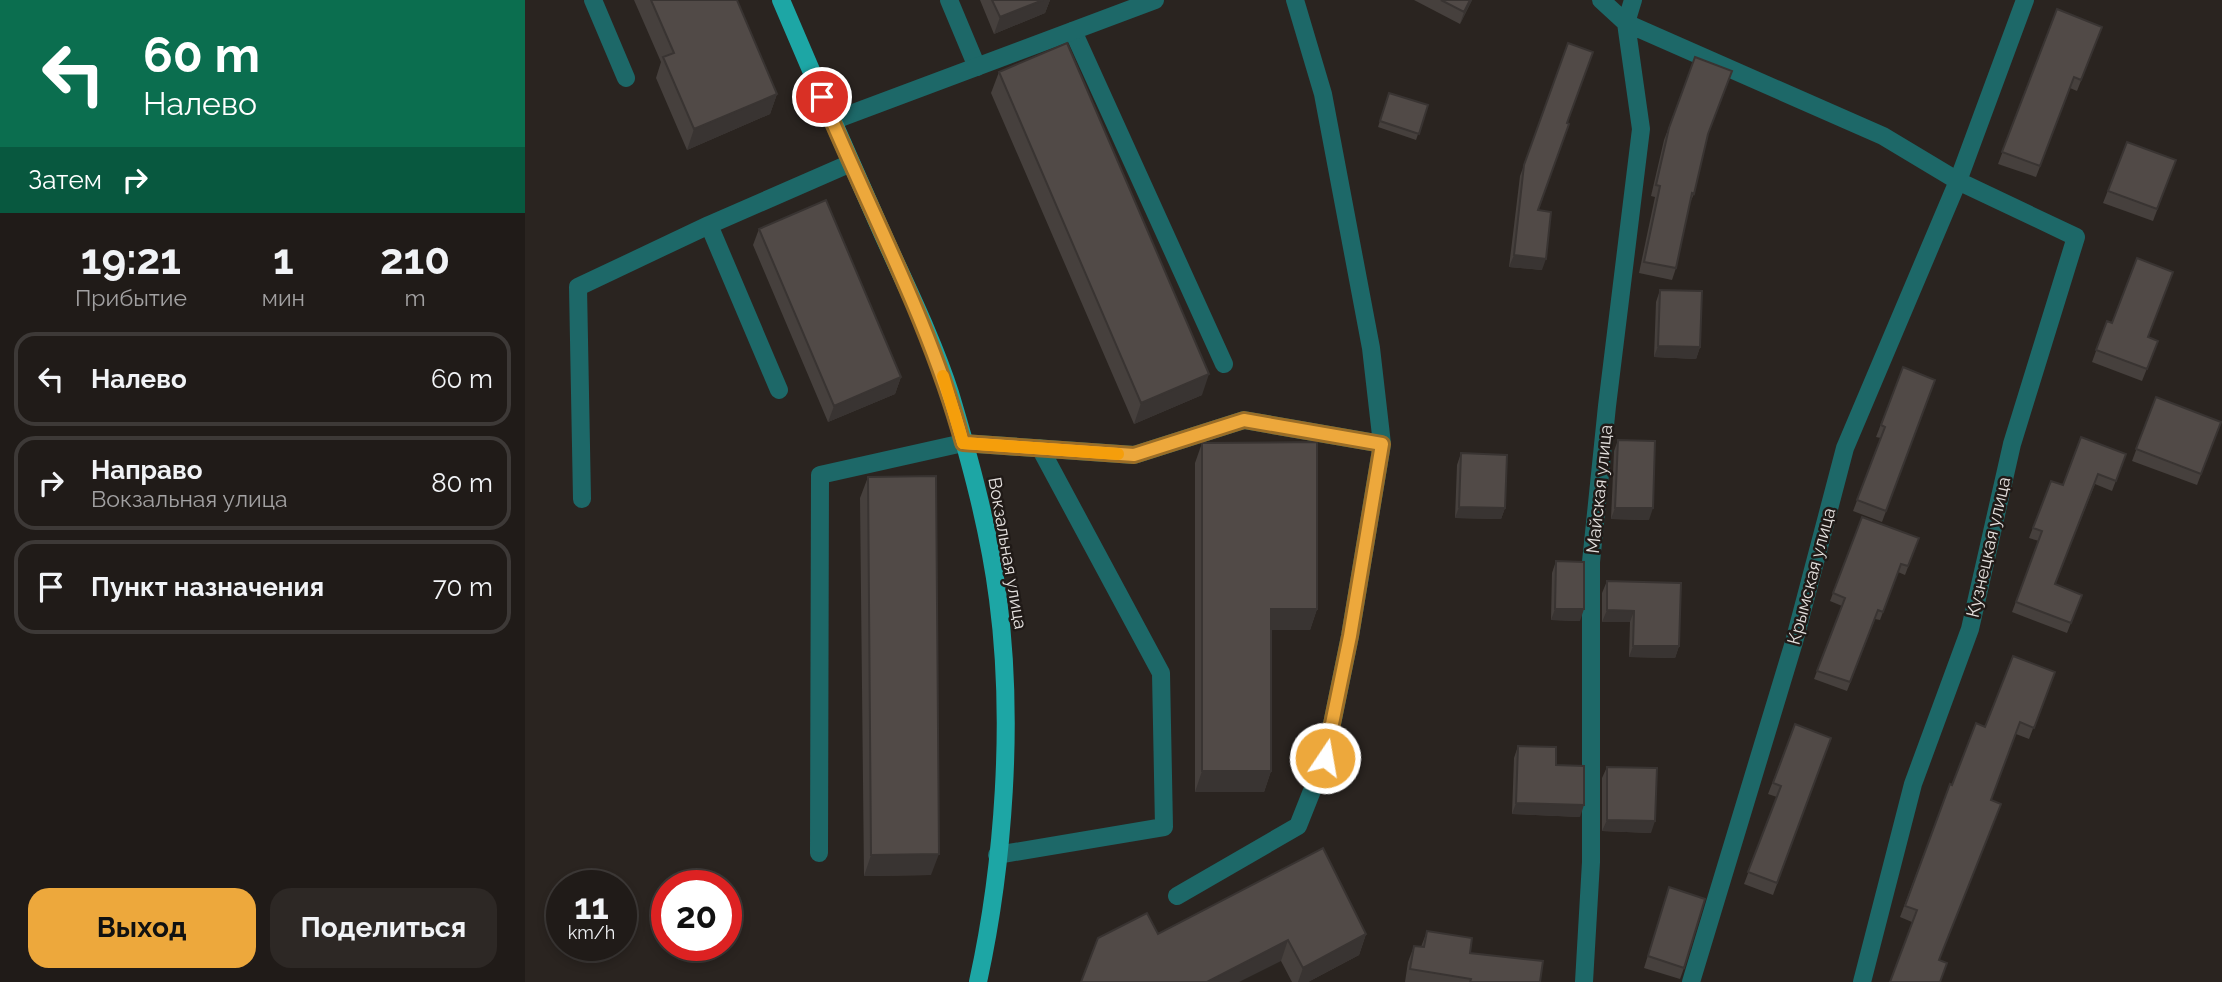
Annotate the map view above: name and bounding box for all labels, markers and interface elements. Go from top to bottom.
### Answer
text: 60 m [143,26,260,83]
icon: left [28,28,119,119]
pin [792,67,852,127]
icon: arrive [803,78,841,116]
text: Налево [143,85,257,122]
icon: right [116,161,154,199]
text: Затем [28,165,102,195]
text: 19:21 [81,235,181,284]
text: 1 [273,235,294,284]
text: 210 [380,235,450,284]
text: Прибытие [75,284,187,311]
text: мин [262,284,305,311]
text: m [404,284,426,311]
icon: left [32,360,70,398]
text: Налево [91,364,187,394]
text: 60 m [431,364,493,394]
street label: Майская улица [1582,423,1616,555]
text: Направо [91,455,202,485]
icon: right [32,464,70,502]
text: 80 m [431,468,493,498]
street label: Вокзальная улица [984,475,1032,631]
street label: Кузнецкая улица [1962,475,2014,619]
text: Вокзальная улица [91,485,288,512]
street label: Крымская улица [1783,505,1839,647]
icon: arrive [32,568,70,606]
text: Пункт назначения [91,572,324,602]
text: 70 m [433,572,493,602]
position arrow [1288,721,1362,795]
speed limit sign: 20 [651,870,742,961]
text: 11 [574,886,609,927]
button: Выход [28,888,256,968]
button: Поделиться [270,888,497,968]
text: km/h [568,922,615,943]

